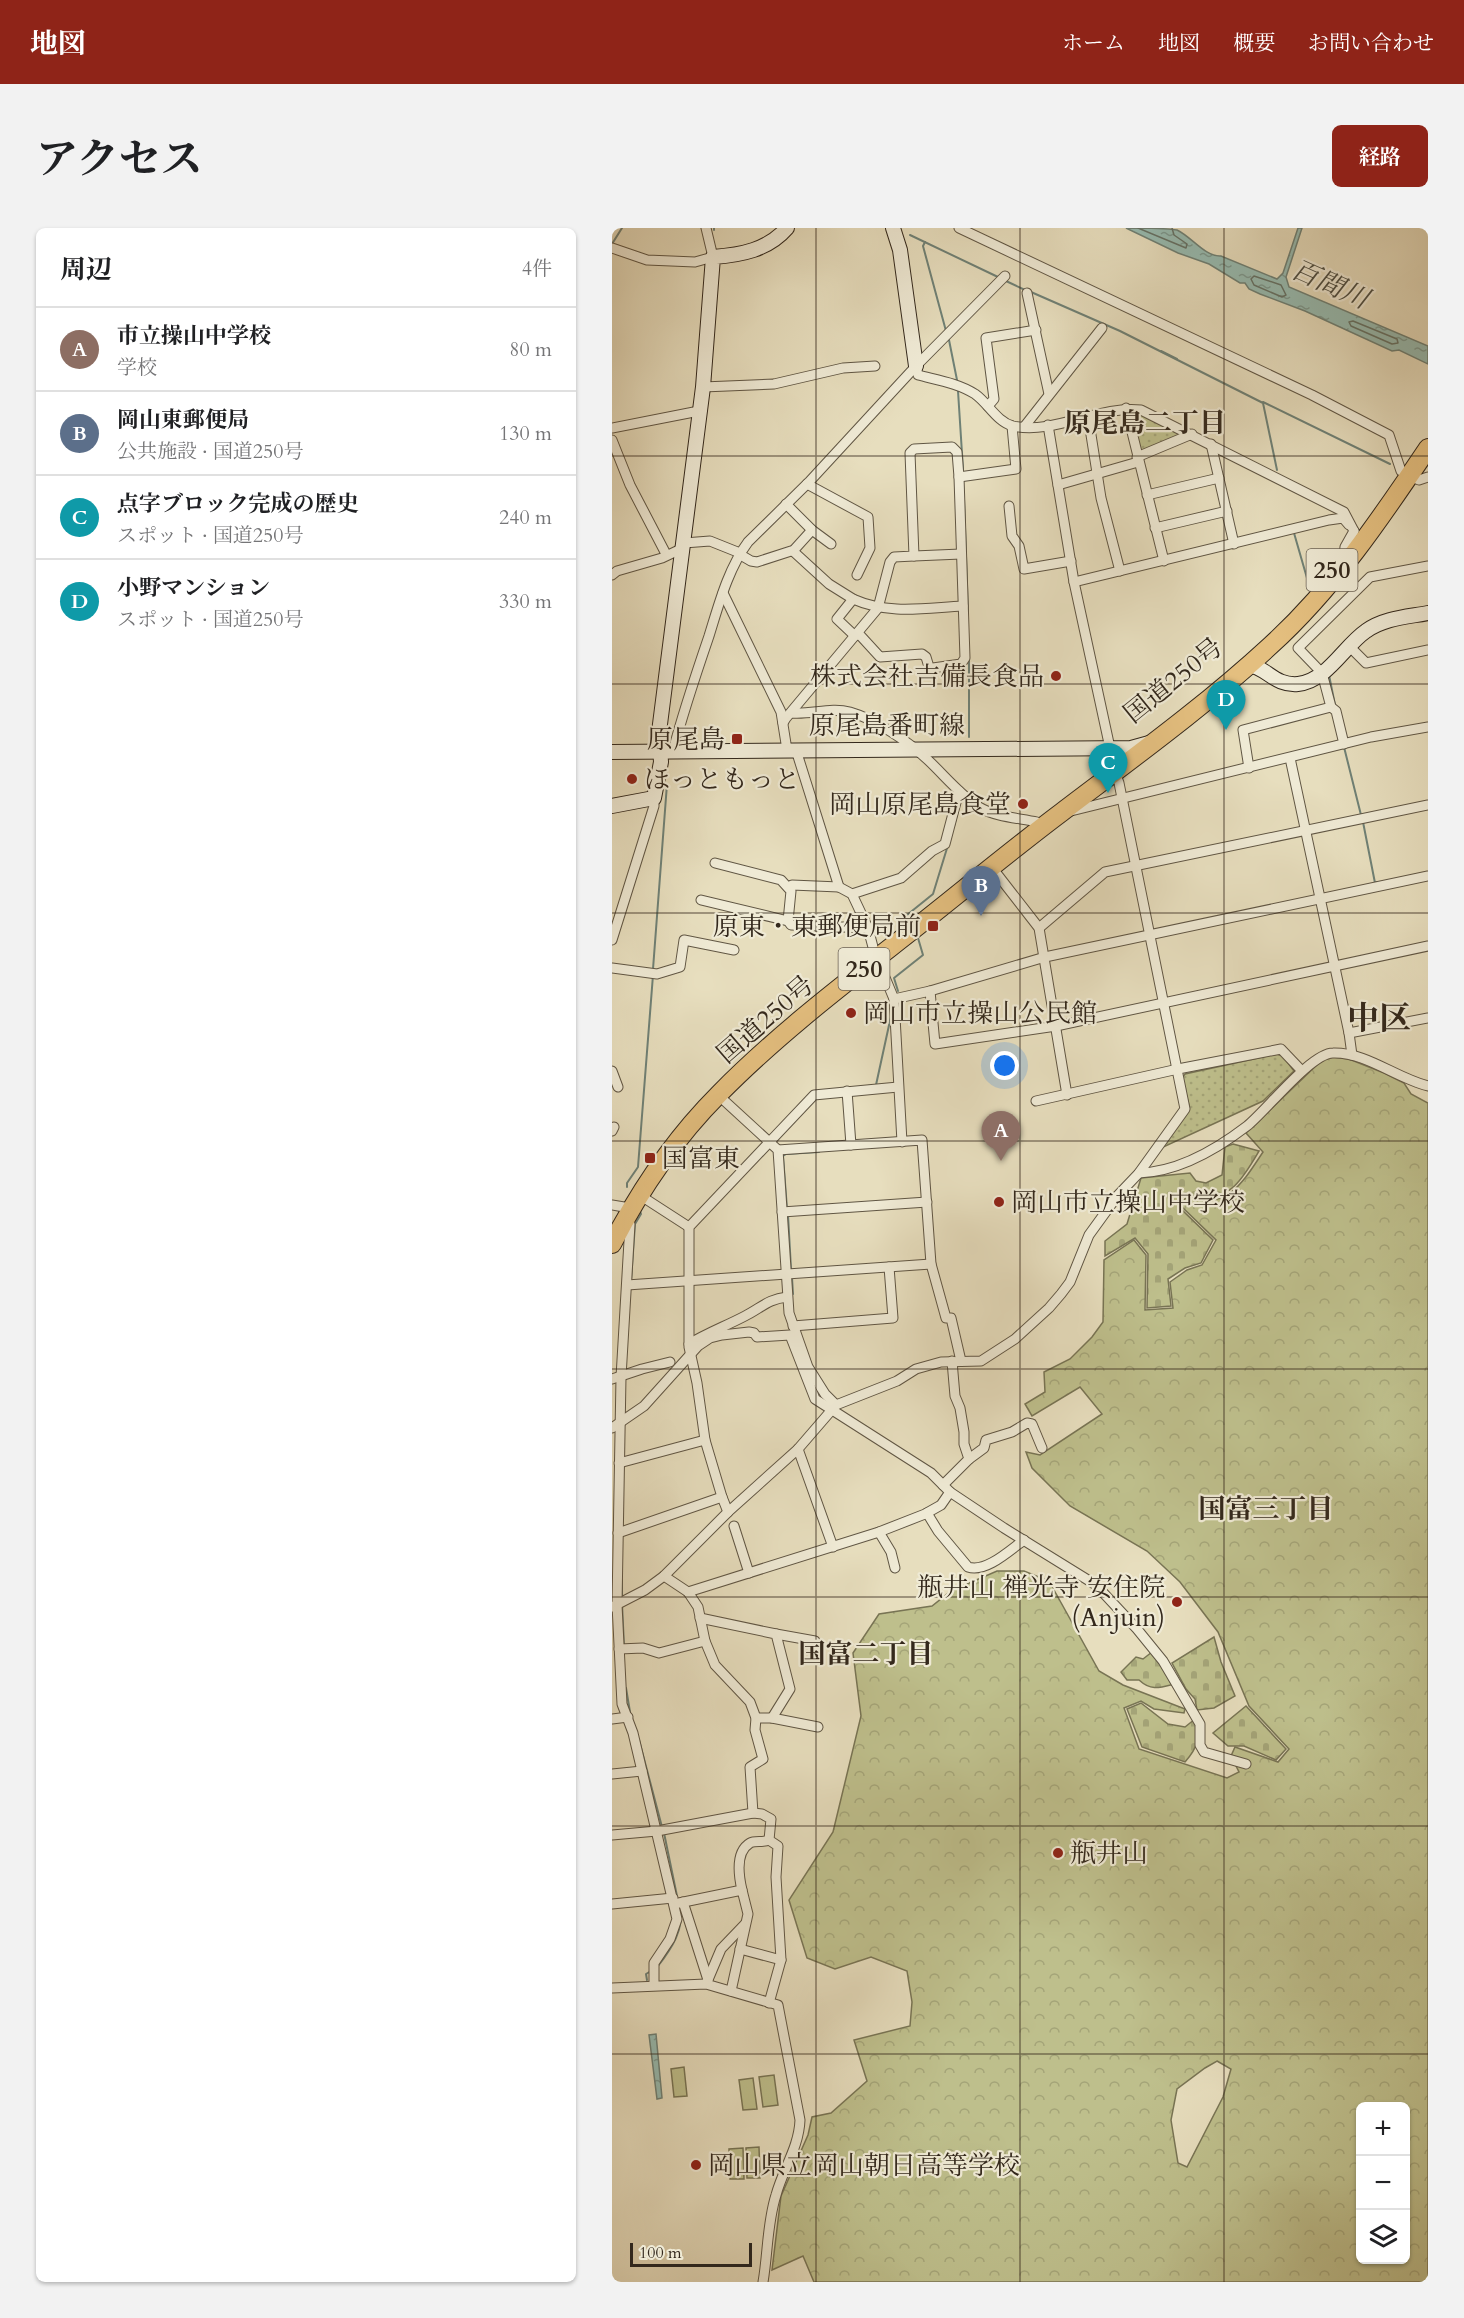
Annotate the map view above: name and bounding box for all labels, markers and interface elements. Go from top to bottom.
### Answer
text: 地図 [30,25,86,63]
text: ホーム [1062,29,1125,58]
text: 地図 [1158,29,1200,58]
text: 概要 [1233,29,1275,58]
text: お問い合わせ [1308,29,1434,58]
button: 経路 [1332,125,1428,187]
text: アクセス [36,131,203,188]
water label: 百間川 [1285,251,1377,319]
text: 周辺 [60,252,112,287]
text: 4件 [522,255,552,282]
text: 市立操山中学校 [117,321,271,351]
text: A [72,336,87,363]
text: 80 m [509,336,552,363]
text: 学校 [117,354,157,381]
text: 岡山東郵便局 [117,405,249,435]
district label: 原尾島二丁目 [1064,405,1226,442]
text: B [72,420,87,447]
text: 130 m [499,420,552,447]
text: 公共施設 · 国道250号 [117,438,304,465]
text: 点字ブロック完成の歴史 [117,489,359,519]
text: C [72,504,87,531]
text: 240 m [499,504,552,531]
text: スポット · 国道250号 [117,522,304,549]
road number: 250 [1306,549,1358,591]
text: 小野マンション [117,573,270,603]
text: D [71,588,88,615]
text: 330 m [499,588,552,615]
text: スポット · 国道250号 [117,606,304,633]
street label: 国道250号 [1116,630,1230,731]
place label: 株式会社吉備長食品 [810,659,1044,694]
marker: 株式会社吉備長食品 [1049,669,1063,683]
pin: D [1206,680,1246,730]
street label: 原尾島番町線 [809,708,965,743]
place label: 原尾島 [647,722,725,757]
marker: 原尾島 [730,732,744,746]
pin: C [1088,744,1128,793]
place label: ほっともっと [644,762,800,797]
marker: ほっともっと [625,772,639,786]
place label: 岡山原尾島食堂 [829,787,1011,822]
marker: 岡山原尾島食堂 [1016,797,1030,811]
pin: B [962,866,1000,916]
place label: 原東・東郵便局前 [713,909,921,944]
marker: 原東・東郵便局前 [926,919,940,933]
road number: 250 [838,948,890,990]
street label: 国道250号 [709,967,821,1071]
place label: 岡山市立操山公民館 [863,996,1097,1031]
district label: 中区 [1347,997,1411,1041]
marker: 岡山市立操山公民館 [844,1006,858,1020]
your location [990,1051,1019,1080]
pin: A [982,1112,1020,1161]
place label: 国富東 [662,1141,740,1176]
marker: 国富東 [643,1151,657,1165]
place label: 岡山市立操山中学校 [1011,1185,1245,1220]
marker: 岡山市立操山中学校 [992,1195,1006,1209]
district label: 国富三丁目 [1199,1491,1334,1528]
place label: 瓶井山 禅光寺 安住院 (Anjuin) [917,1570,1165,1635]
marker: 瓶井山 禅光寺 安住院 (Anjuin) [1170,1595,1184,1609]
district label: 国富二丁目 [799,1636,934,1673]
place label: 瓶井山 [1070,1836,1148,1871]
marker: 瓶井山 [1051,1846,1065,1860]
map controls [1356,2102,1410,2264]
button: + [1356,2102,1410,2156]
place label: 岡山県立岡山朝日高等学校 [708,2148,1020,2183]
button: − [1356,2156,1410,2210]
marker: 岡山県立岡山朝日高等学校 [689,2158,703,2172]
button: layers [1356,2210,1410,2264]
scale bar [630,2240,752,2268]
text: 100 m [639,2242,681,2264]

